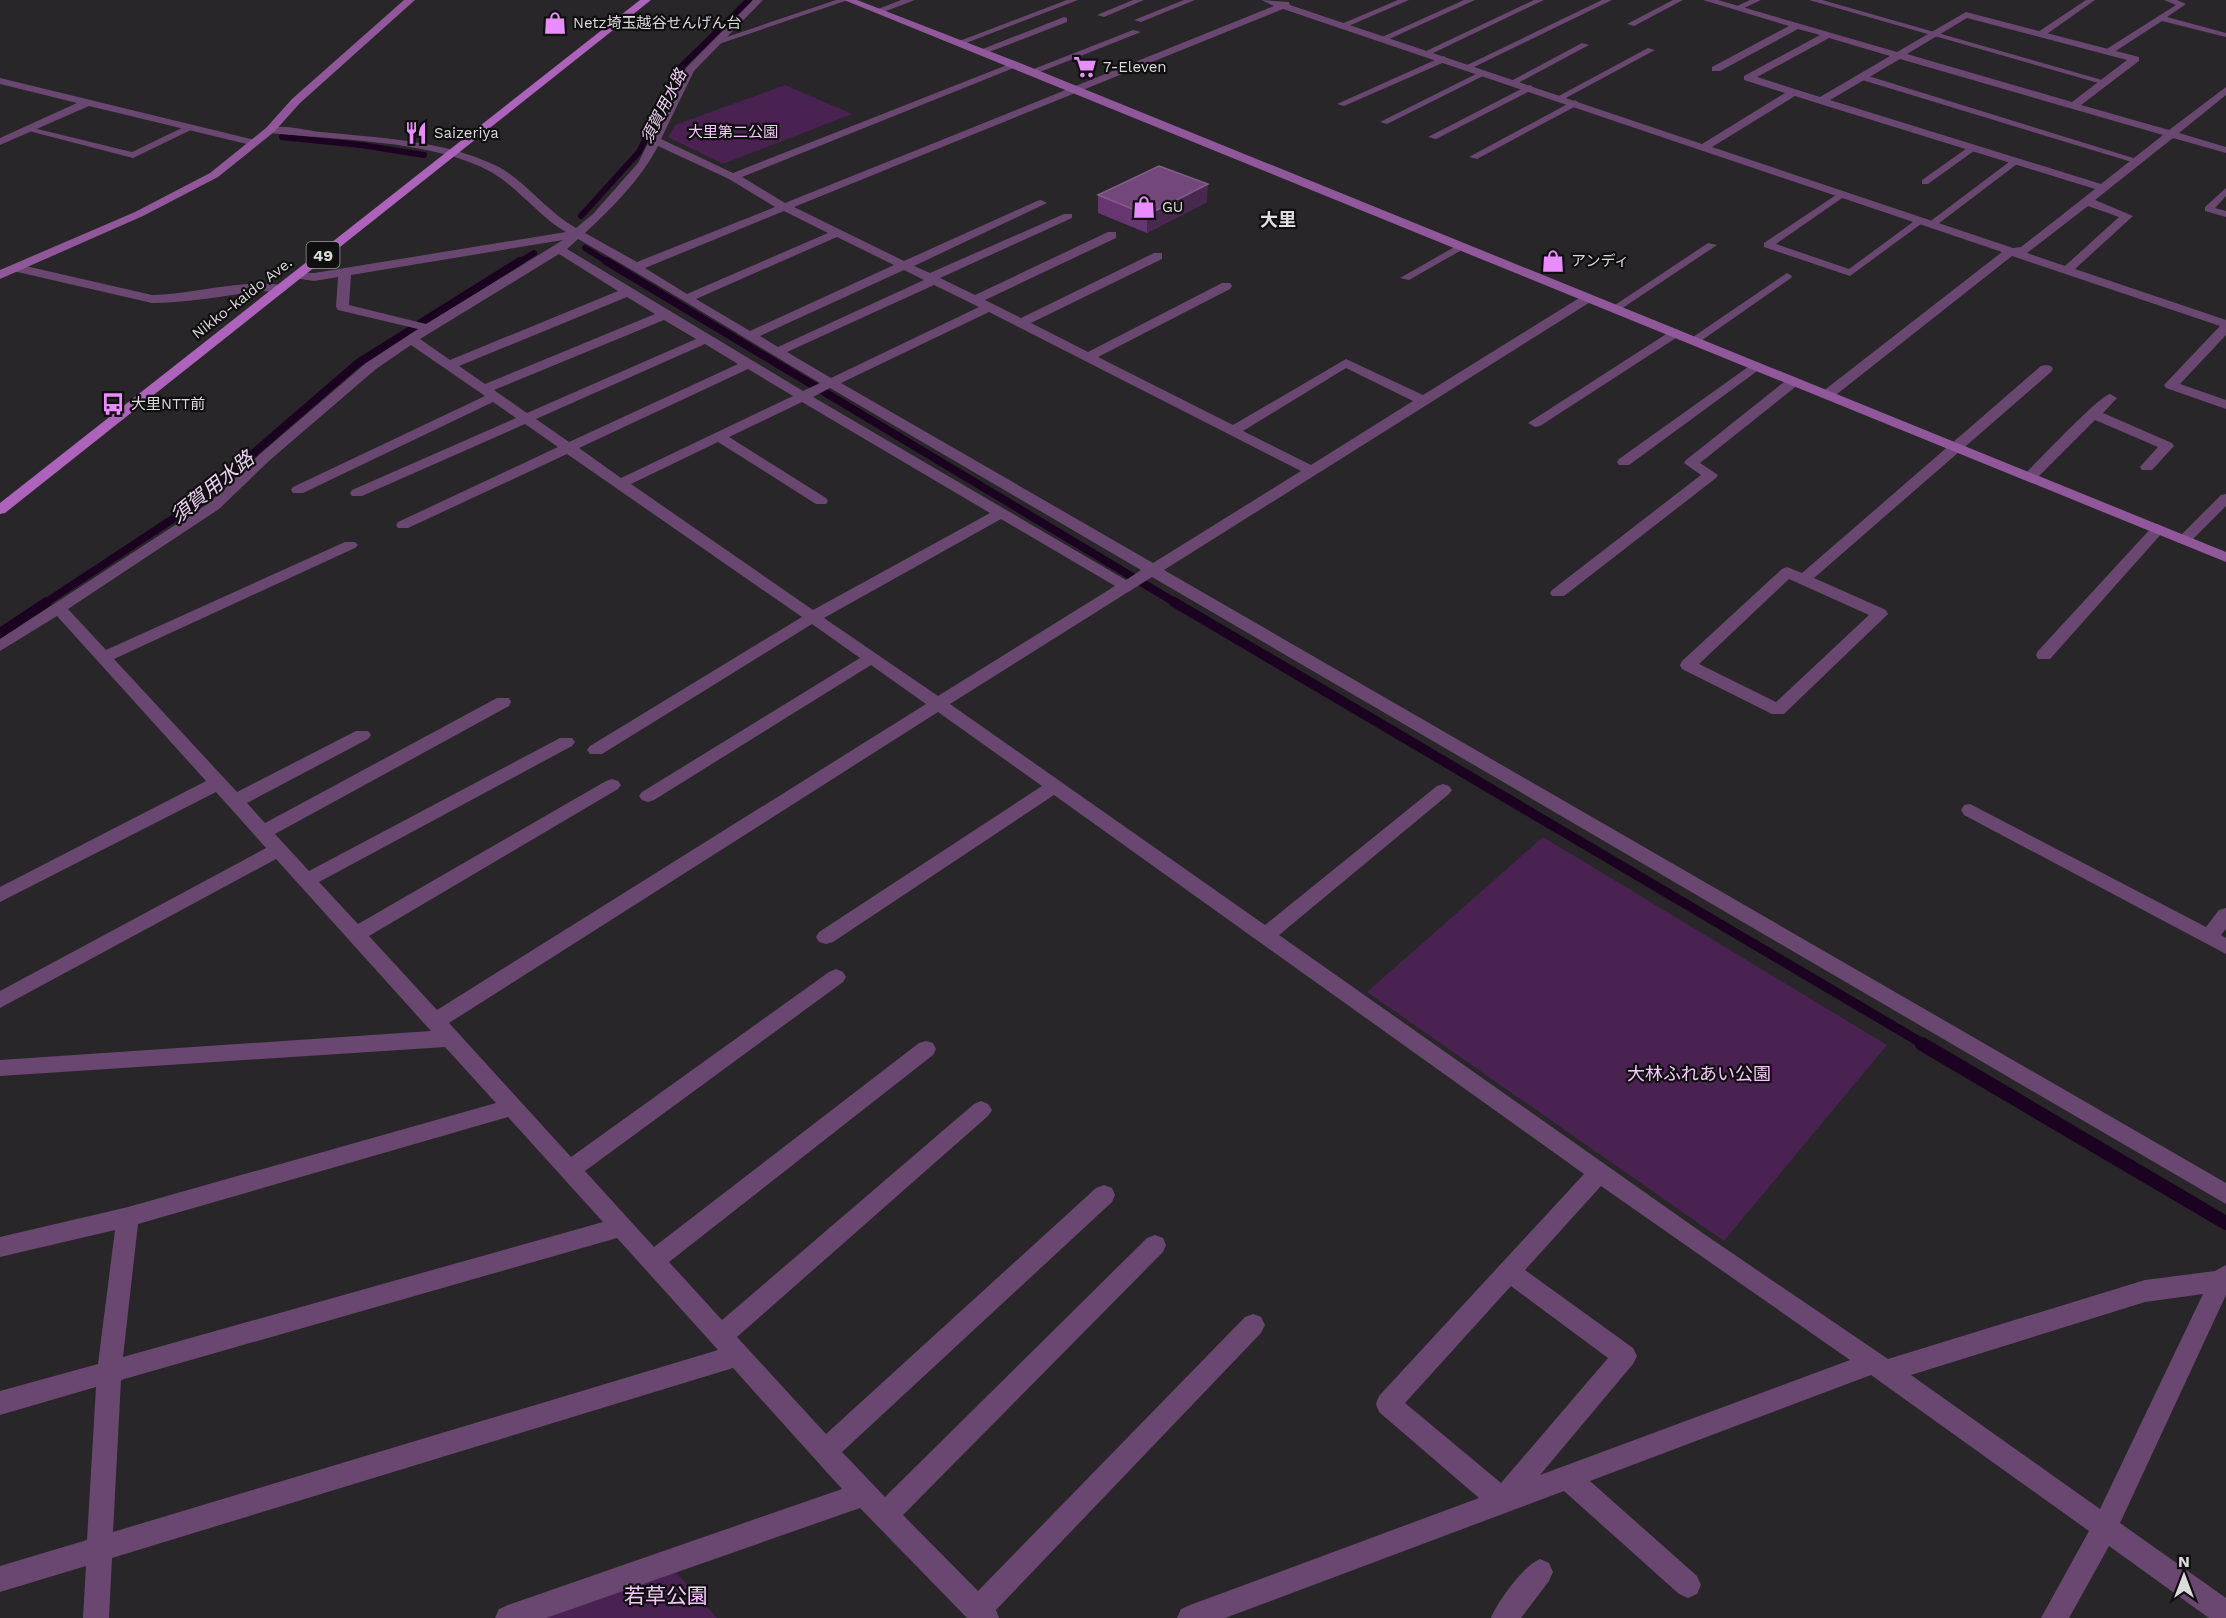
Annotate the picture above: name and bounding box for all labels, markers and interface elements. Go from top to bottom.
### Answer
shop icon: Netz埼玉越谷せんげん台 [542,10,568,36]
place label: Netz埼玉越谷せんげん台 [573,14,742,32]
supermarket icon: 7-Eleven [1072,54,1098,80]
place label: 7-Eleven [1103,58,1167,76]
water label: 須賀用水路 [637,64,691,146]
restaurant icon: Saizeriya [403,120,429,146]
park label: 大里第二公園 [688,123,778,141]
place label: Saizeriya [434,124,499,142]
shop icon: GU [1131,194,1157,220]
place label: GU [1162,198,1183,216]
district label: 大里 [1260,209,1296,230]
road number: 49 [306,242,340,268]
shop icon: アンディ [1540,248,1566,274]
place label: アンディ [1571,252,1629,270]
street label: Nikko-kaido Ave. [188,253,296,343]
bus stop icon: 大里NTT前 [100,391,126,417]
place label: 大里NTT前 [131,395,205,413]
water label: 須賀用水路 [166,445,260,528]
park label: 大林ふれあい公園 [1627,1063,1771,1084]
north arrow [2154,1546,2214,1606]
text: N [2178,1552,2190,1571]
park label: 若草公園 [624,1583,708,1608]

